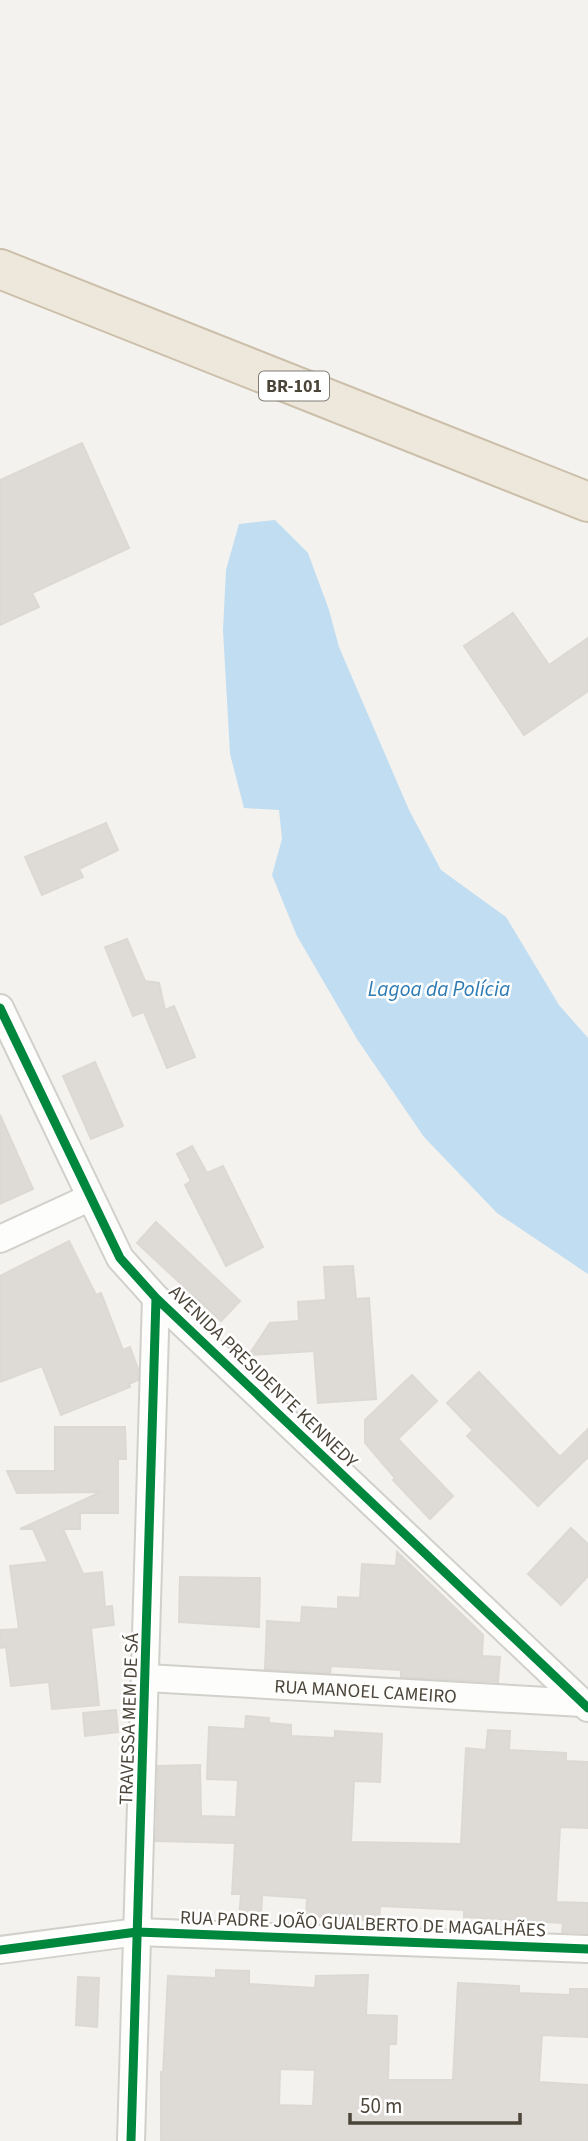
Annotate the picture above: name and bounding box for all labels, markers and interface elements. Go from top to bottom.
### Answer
road number: BR-101 [259,372,329,400]
water label: Lagoa da Polícia [368,974,510,1004]
street label: AVENIDA PRESIDENTE KENNEDY [162,1279,364,1475]
street label: TRAVESSA MEM DE SÁ [113,1632,146,1806]
street label: RUA MANOEL CAMEIRO [274,1673,457,1711]
street label: RUA PADRE JOÃO GUALBERTO DE MAGALHÃES [180,1905,546,1944]
scale bar [350,2082,520,2126]
text: 50 m [360,2091,402,2121]

